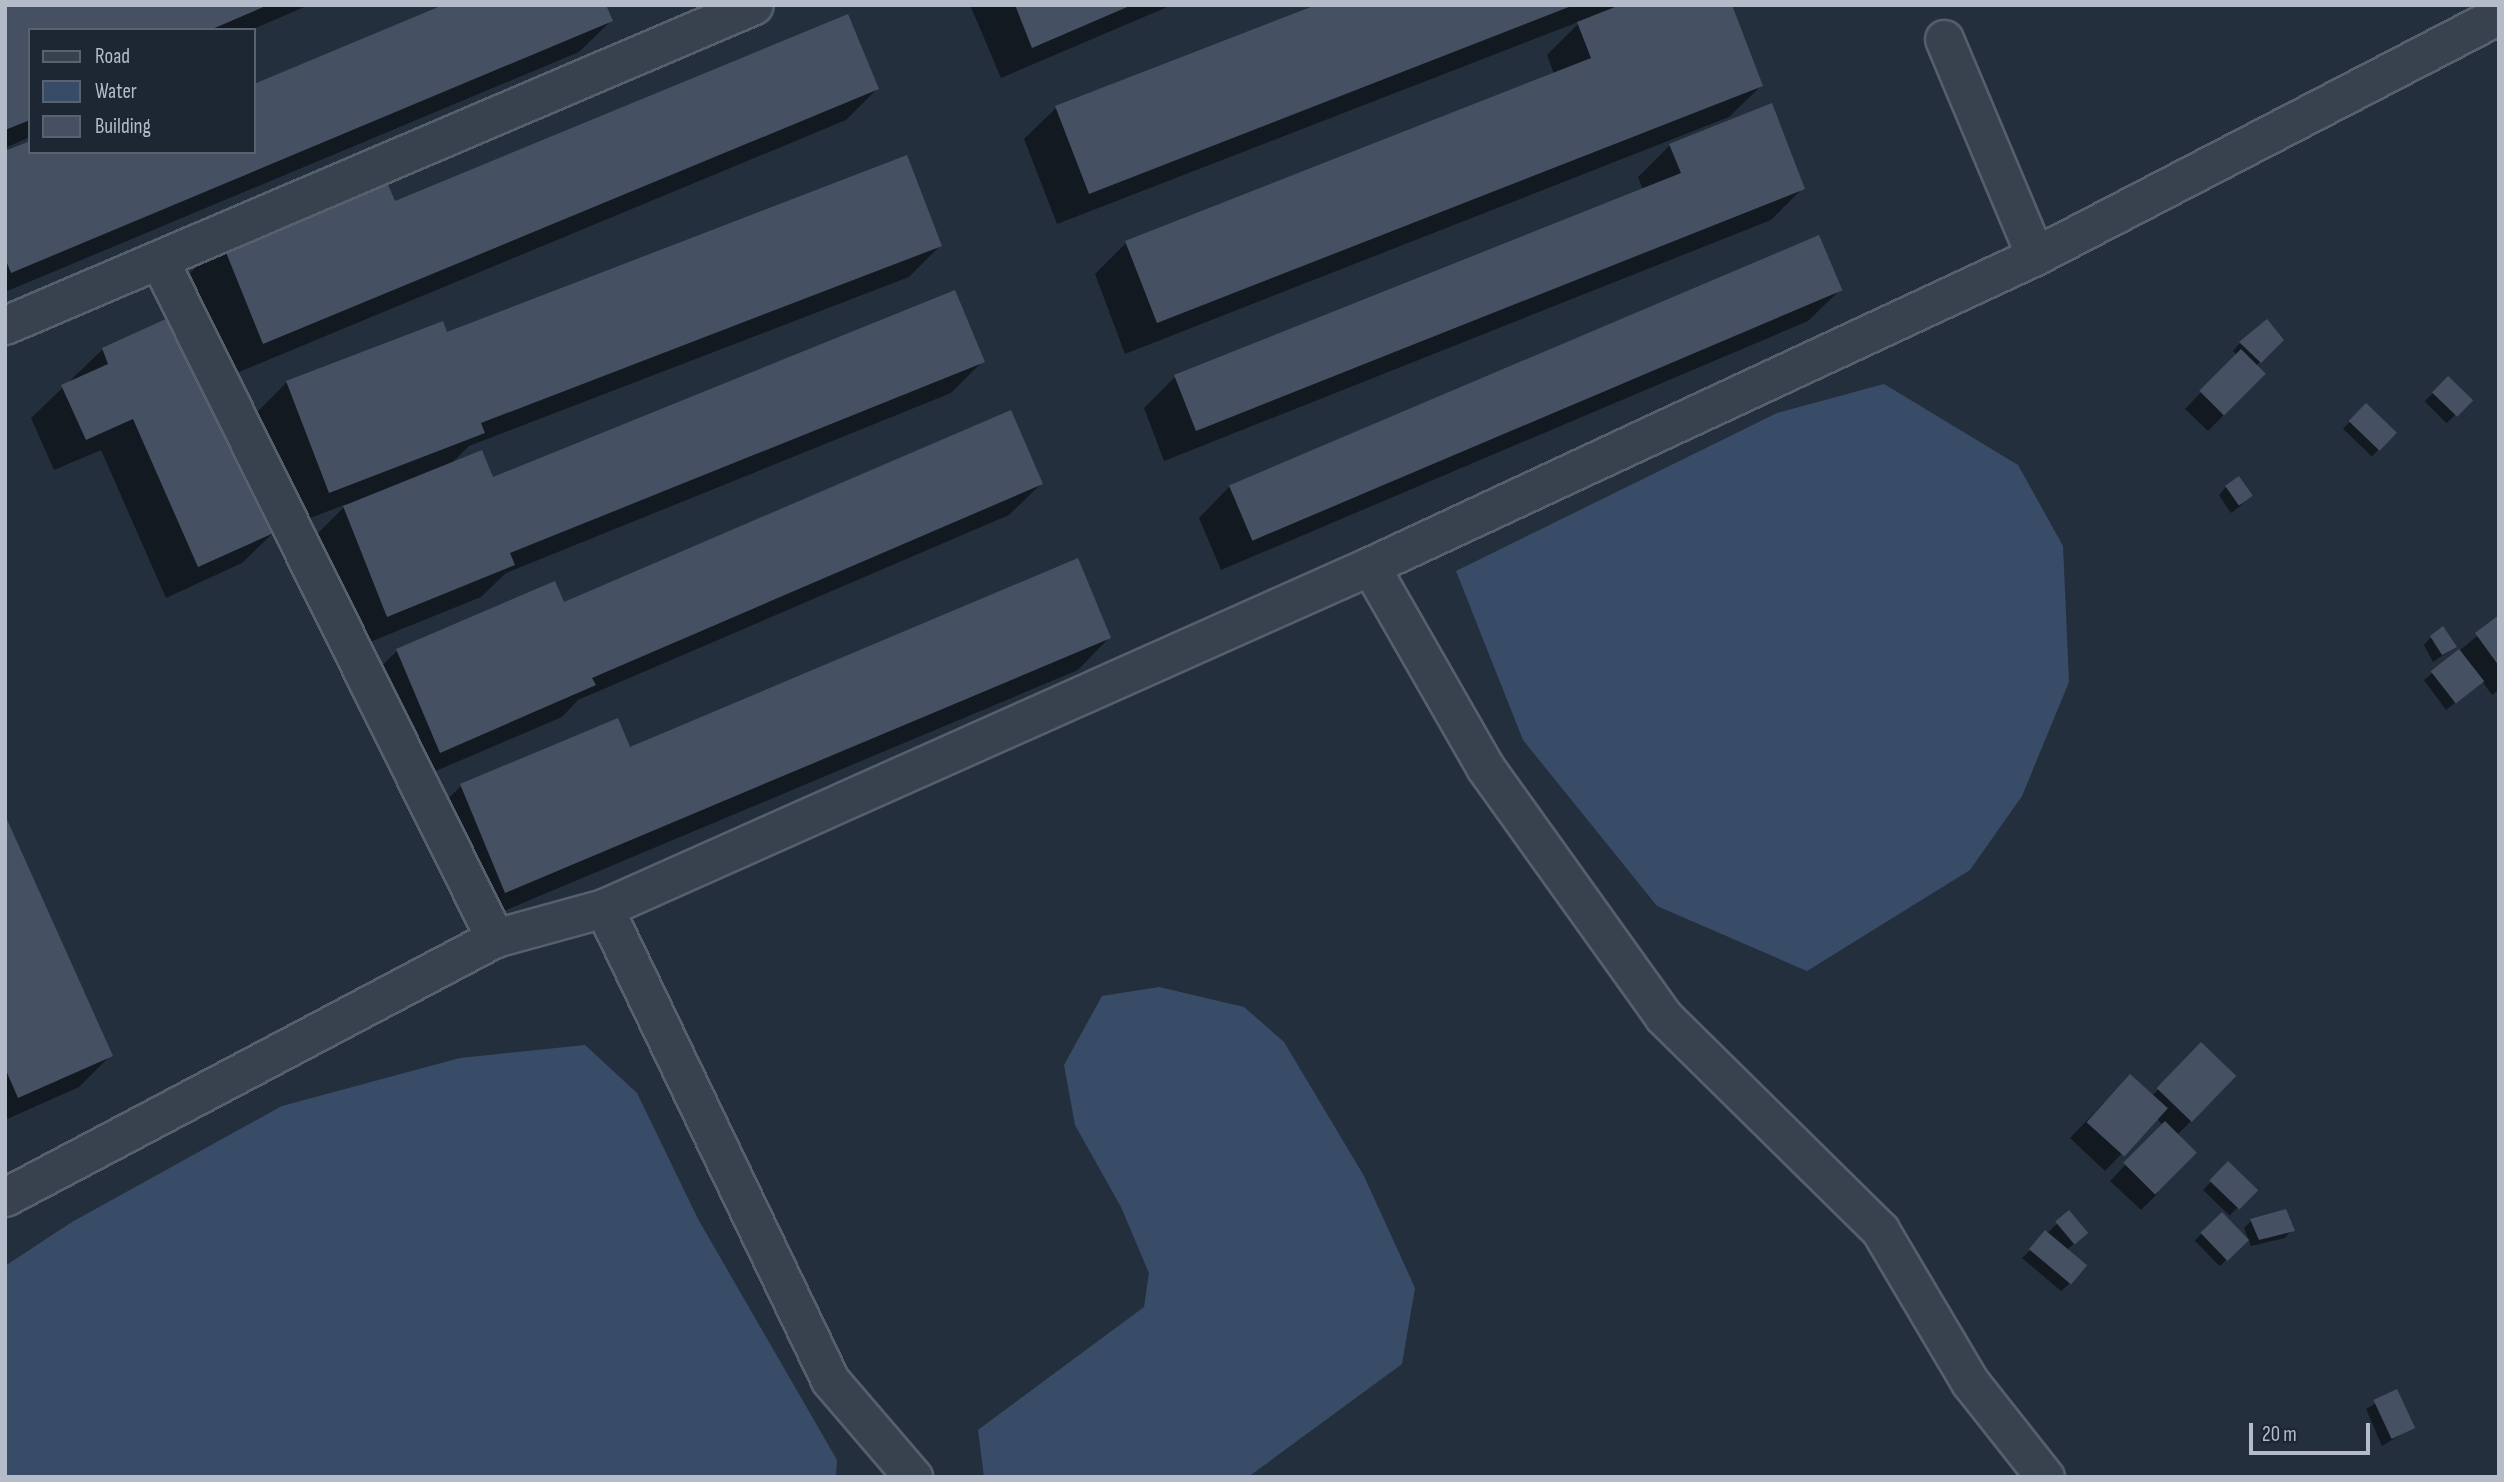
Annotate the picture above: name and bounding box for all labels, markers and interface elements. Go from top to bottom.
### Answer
legend [28,28,256,154]
text: Road [95,44,130,69]
text: Water [95,79,137,104]
text: Building [95,114,151,139]
scale bar [2252,1408,2373,1452]
text: 20 m [2262,1422,2297,1447]

